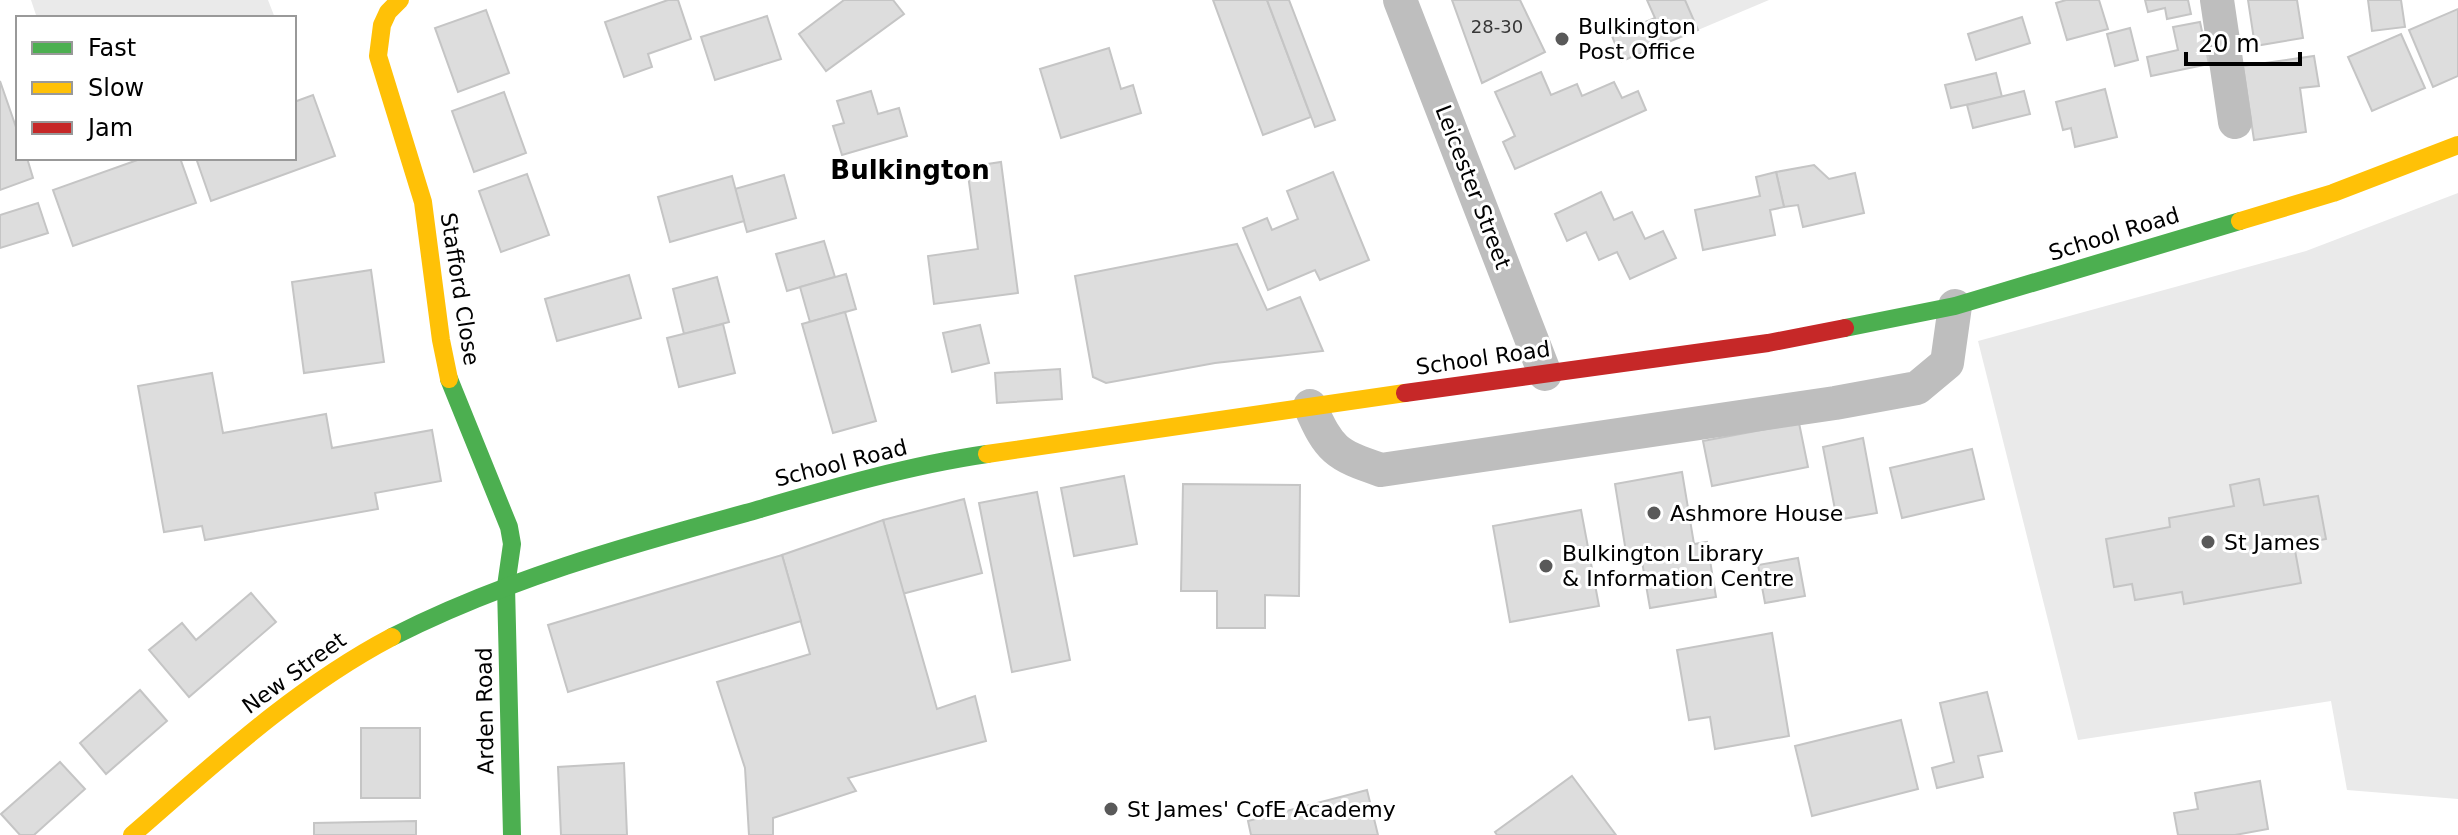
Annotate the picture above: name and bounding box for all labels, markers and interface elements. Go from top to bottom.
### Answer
place label: Bulkington Post Office [1578,14,1696,64]
legend [16,16,296,160]
house number: 28-30 [1471,16,1523,37]
scale bar [2186,16,2300,66]
marker: Bulkington Post Office [1553,30,1571,48]
text: 20 m [2198,30,2260,58]
text: Fast [88,34,136,62]
text: Slow [88,74,144,102]
street label: Leicester Street [1430,101,1516,273]
text: Jam [86,114,133,142]
district label: Bulkington [830,155,990,185]
street label: School Road [2046,202,2182,266]
street label: Stafford Close [436,211,484,367]
street label: School Road [1414,336,1552,380]
street label: School Road [772,435,910,491]
place label: Ashmore House [1670,501,1843,526]
marker: Ashmore House [1645,504,1663,522]
place label: St James [2224,530,2320,555]
marker: St James [2199,533,2217,551]
place label: Bulkington Library & Information Centre [1562,541,1794,591]
marker: Bulkington Library & Information Centre [1537,557,1555,575]
street label: New Street [237,627,351,719]
street label: Arden Road [471,647,499,775]
place label: St James' CofE Academy [1127,797,1396,822]
marker: St James' CofE Academy [1102,800,1120,818]

